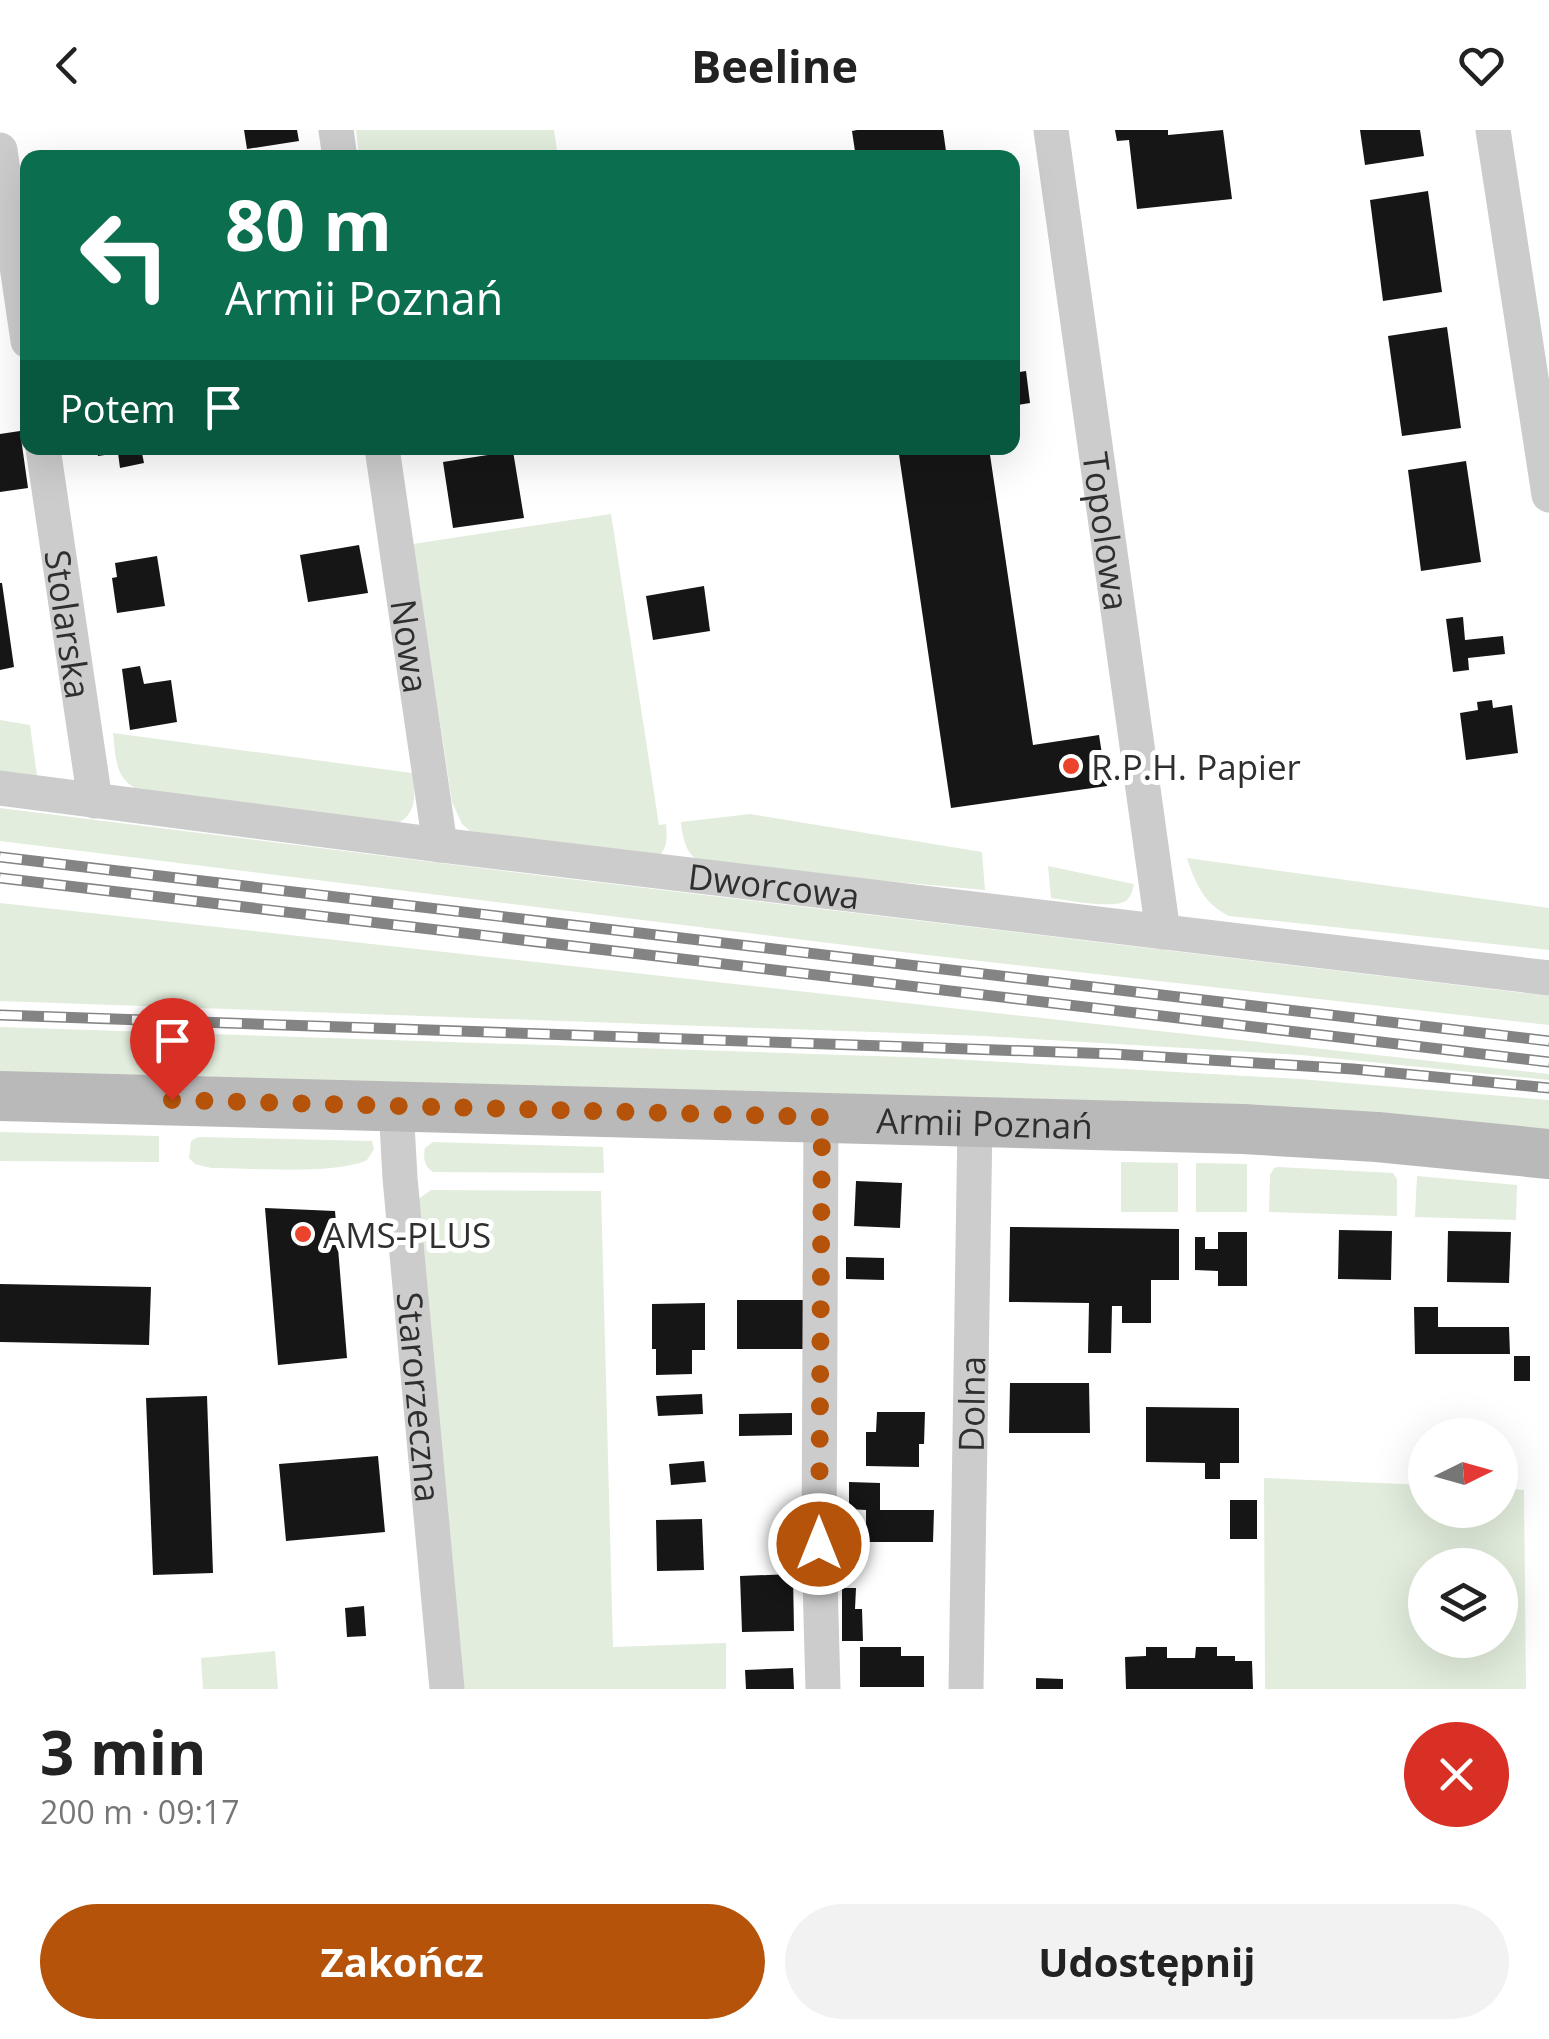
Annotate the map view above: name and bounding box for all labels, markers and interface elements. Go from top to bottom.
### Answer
text: Beeline [691,35,858,96]
icon: back [40,38,95,93]
icon: heart [1454,38,1509,93]
text: 80 m [225,176,392,272]
icon: left [60,190,190,320]
text: Armii Poznań [225,267,503,328]
icon: arrive [196,380,251,435]
text: Potem [60,382,176,434]
street label: Topolowa [1073,449,1141,613]
street label: Stolarska [35,547,103,702]
street label: Nowa [381,596,441,696]
place label: R.P.H. Papier [1091,743,1301,790]
marker: R.P.H. Papier [1060,755,1082,777]
street label: Dworcowa [686,851,862,919]
pin [130,998,215,1101]
icon: arrive [145,1013,200,1068]
street label: Armii Poznań [876,1096,1094,1149]
place label: AMS-PLUS [323,1211,491,1258]
marker: AMS-PLUS [292,1223,314,1245]
street label: Starorzeczna [387,1290,453,1504]
street label: Dolna [946,1356,995,1453]
north arrow [1408,1418,1518,1528]
map controls [1408,1418,1518,1658]
position arrow [767,1492,871,1596]
button: layers [1408,1548,1518,1658]
text: 3 min [40,1711,207,1793]
button: close [1404,1722,1509,1827]
text: 200 m · 09:17 [40,1790,239,1833]
button: Zakończ [40,1904,765,2019]
button: Udostępnij [785,1904,1509,2019]

